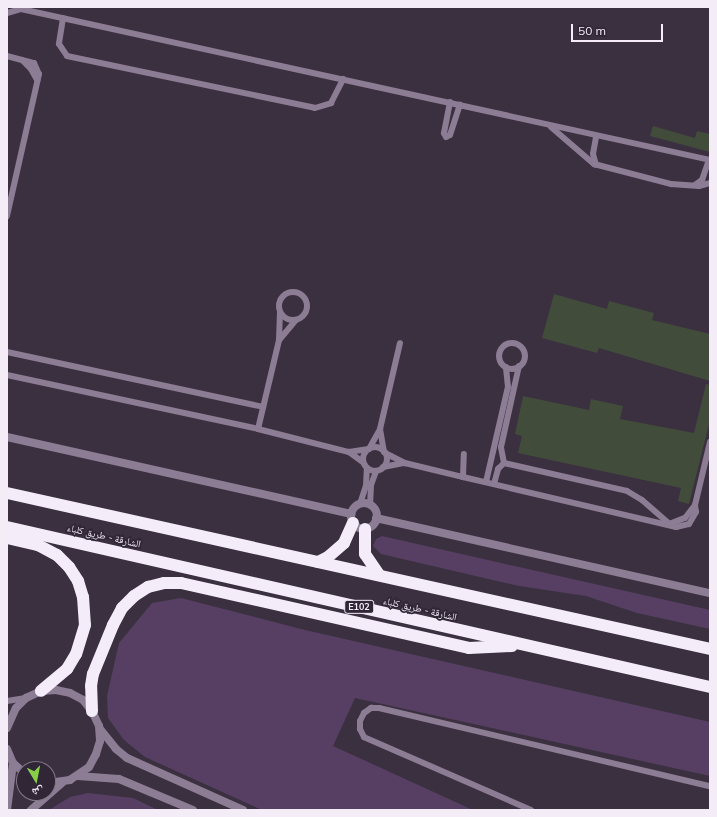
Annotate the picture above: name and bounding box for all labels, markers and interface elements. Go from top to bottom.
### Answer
scale bar [573,16,665,42]
text: 50 m [578,23,606,38]
street label: الشارقة - طريق كلباء [66,522,142,550]
street label: الشارقة - طريق كلباء [382,595,458,623]
road number: E102 [344,600,374,614]
north arrow [16,761,56,801]
text: ش [31,784,45,800]

